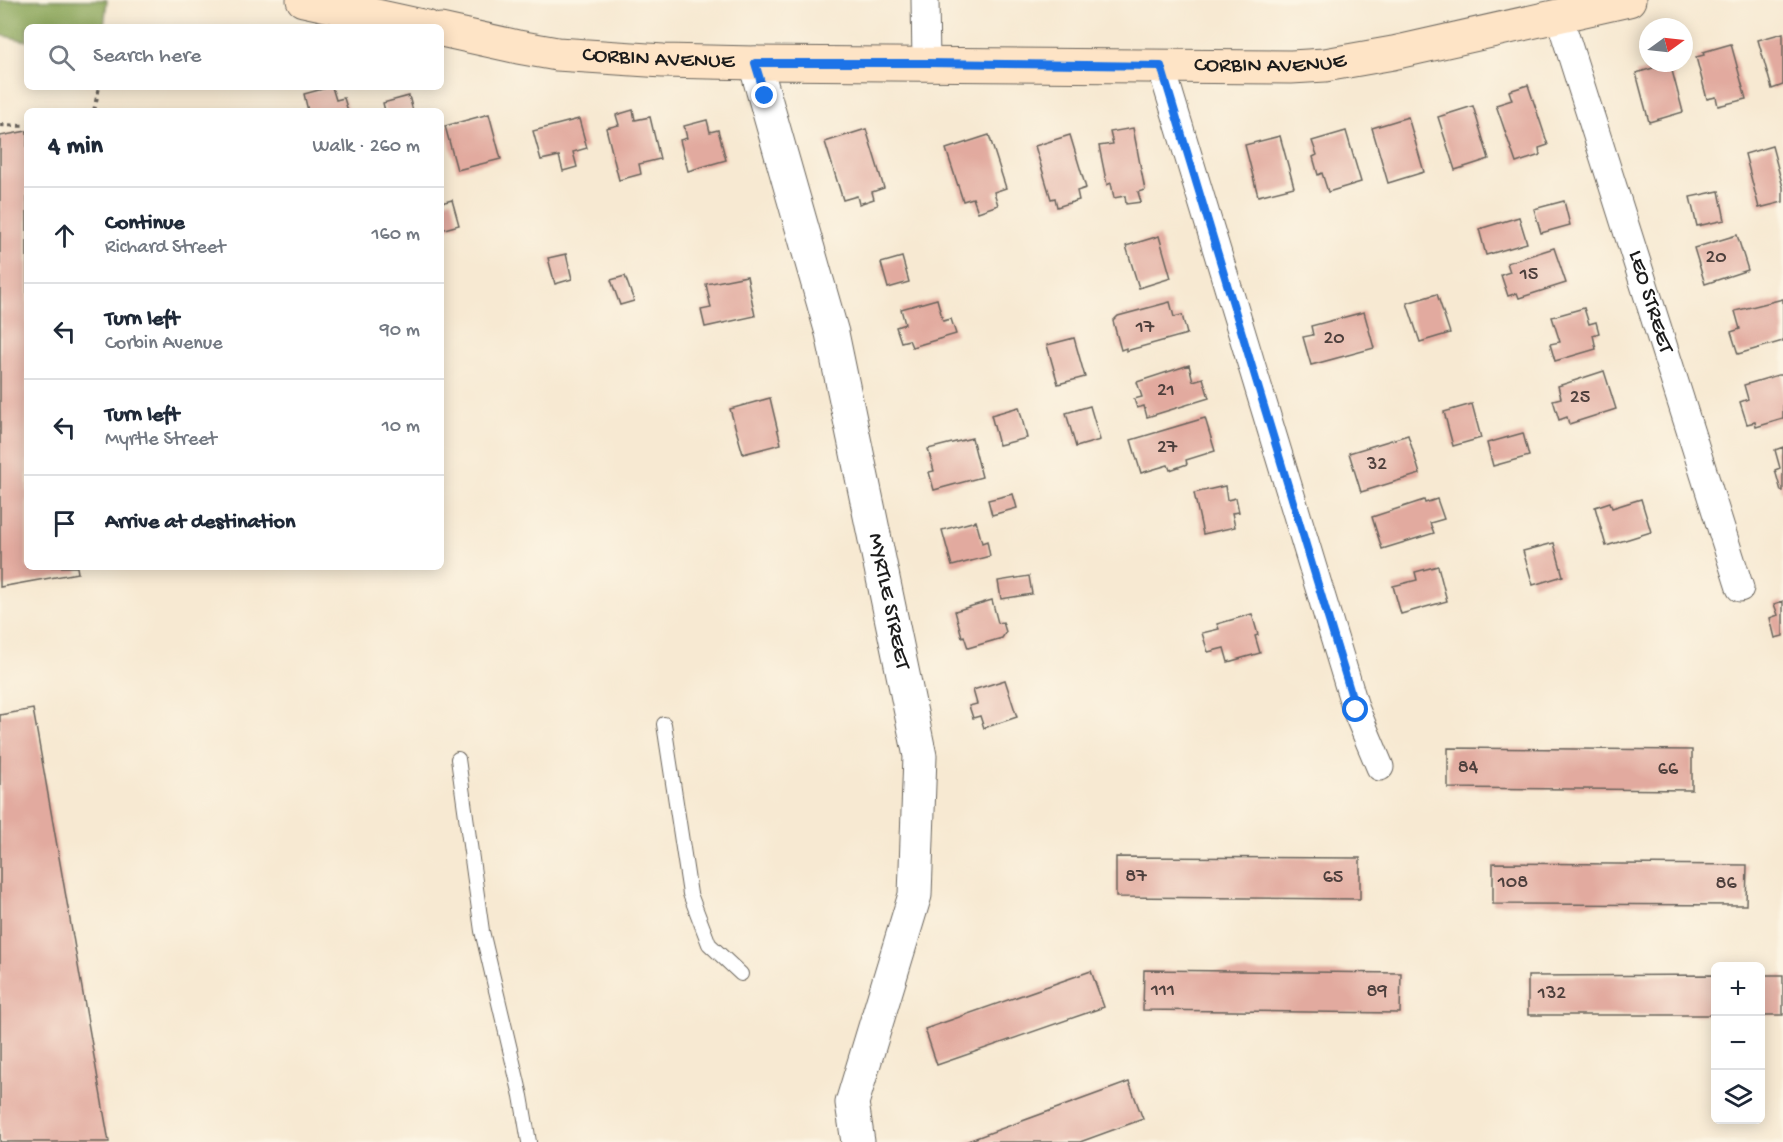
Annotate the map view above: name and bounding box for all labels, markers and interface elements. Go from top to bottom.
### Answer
north arrow [1639,18,1693,72]
search box [24,24,444,90]
icon: search [45,41,78,74]
street label: CORBIN AVENUE [581,43,736,76]
text: Search here [93,44,201,70]
street label: CORBIN AVENUE [1194,48,1350,80]
route end [751,82,777,108]
text: 4 min [48,132,103,163]
text: Walk · 260 m [313,136,420,159]
text: Continue [105,211,185,237]
icon: ahead [48,219,81,252]
text: 160 m [371,224,420,247]
text: Richard Street [105,237,225,260]
street label: LEO STREET [1621,247,1678,358]
house number: 20 [1705,247,1727,270]
house number: 15 [1519,264,1538,287]
text: Turn left [105,307,179,333]
icon: left [48,315,81,348]
house number: 17 [1135,317,1155,340]
text: 90 m [380,320,420,343]
house number: 20 [1323,328,1345,351]
text: Corbin Avenue [105,333,223,356]
house number: 21 [1157,380,1175,403]
house number: 25 [1570,387,1590,410]
text: Turn left [105,403,179,429]
icon: left [48,411,81,444]
text: 10 m [382,416,420,439]
text: Myrtle Street [105,429,217,452]
house number: 27 [1157,437,1178,460]
house number: 32 [1366,454,1387,477]
icon: arrive [48,507,81,540]
text: Arrive at destination [105,510,295,536]
street label: MYRTLE STREET [861,531,915,673]
route start [1342,696,1368,722]
house number: 84 [1458,757,1479,780]
house number: 66 [1658,759,1679,782]
house number: 87 [1125,866,1147,889]
house number: 65 [1323,867,1343,890]
house number: 108 [1497,872,1528,895]
house number: 86 [1715,873,1737,896]
map controls [1711,962,1765,1124]
button: + [1711,962,1765,1016]
house number: 111 [1150,980,1175,1003]
house number: 89 [1367,981,1387,1004]
house number: 132 [1537,983,1566,1006]
button: − [1711,1016,1765,1070]
button: layers [1711,1070,1765,1124]

